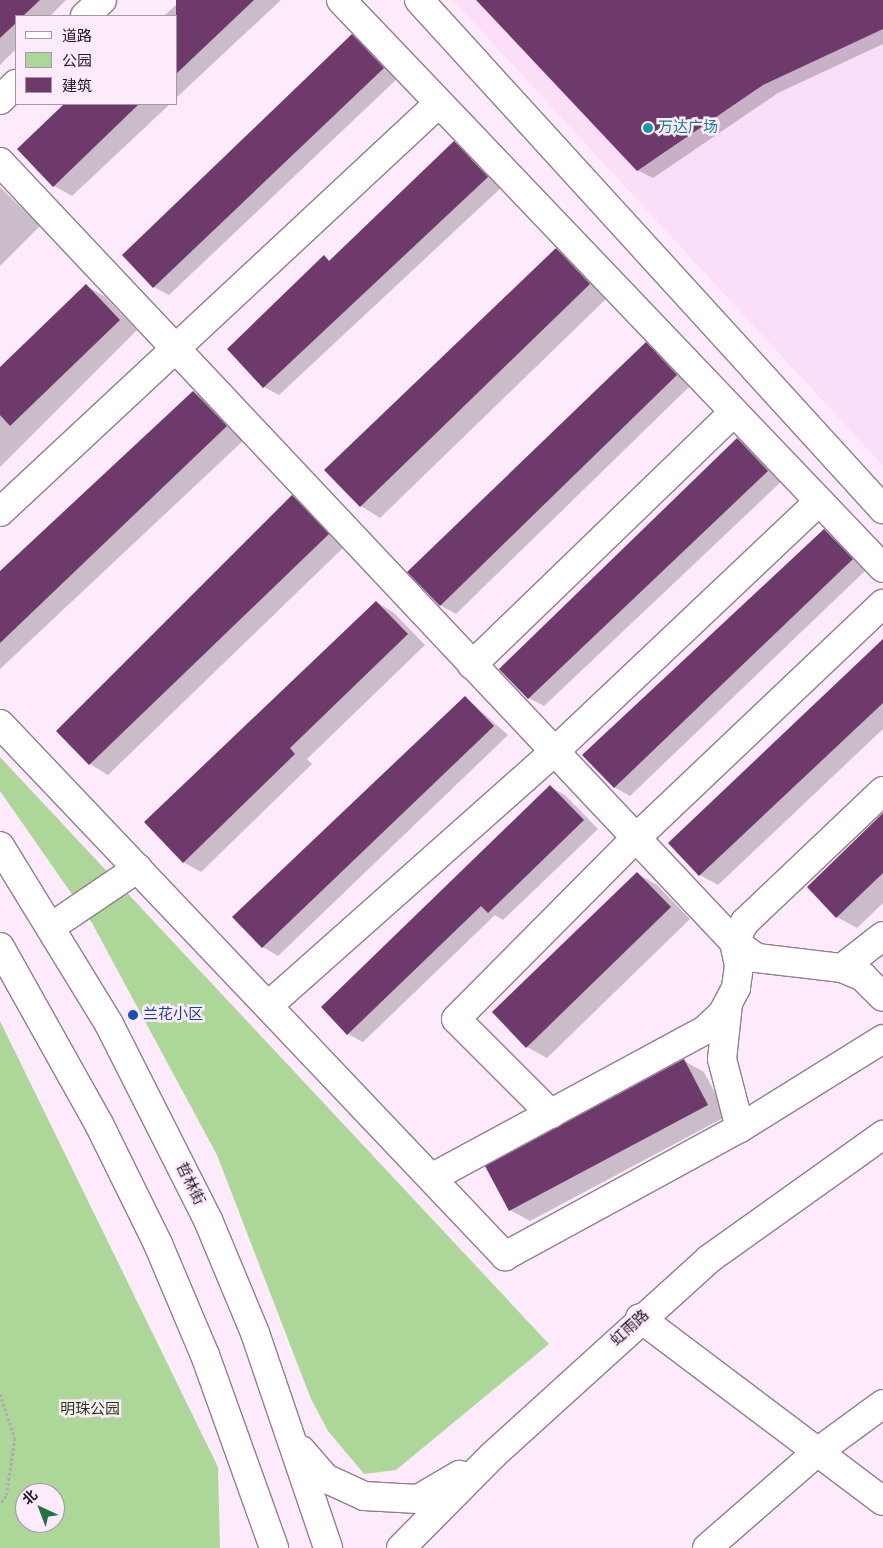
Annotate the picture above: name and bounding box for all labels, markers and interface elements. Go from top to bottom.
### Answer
legend [15,15,178,105]
text: 道路 [62,27,92,45]
text: 公园 [62,52,92,70]
text: 建筑 [62,77,92,95]
place label: 万达广场 [658,119,718,137]
marker: 万达广场 [642,122,654,134]
place label: 兰花小区 [143,1006,203,1024]
marker: 兰花小区 [127,1009,139,1021]
street label: 哲林街 [172,1160,208,1208]
street label: 虹雨路 [607,1306,653,1350]
park label: 明珠公园 [60,1401,120,1419]
north arrow [15,1483,65,1533]
text: 北 [19,1486,41,1508]

